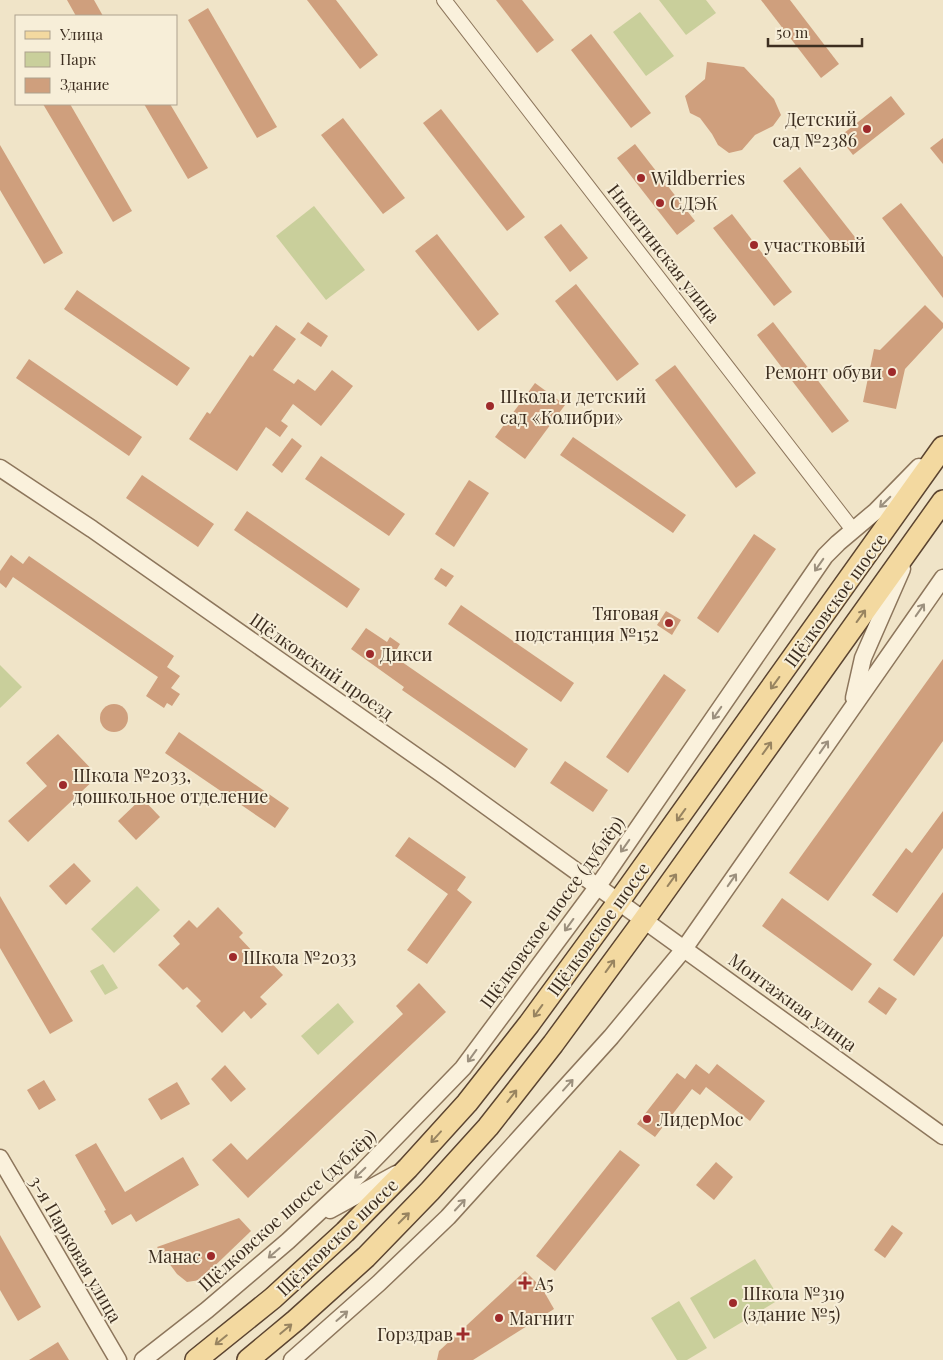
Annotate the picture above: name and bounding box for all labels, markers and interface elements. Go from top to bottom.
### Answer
legend [15,15,178,105]
scale bar [768,15,862,47]
text: 50 m [776,22,809,42]
text: Улица [59,24,103,44]
text: Парк [60,49,96,69]
text: Здание [60,74,109,94]
place label: Детский сад №2386 [773,107,857,152]
marker: Детский сад №2386 [861,123,873,135]
place label: Wildberries [650,166,745,190]
marker: Wildberries [635,172,647,184]
street label: Никитинская улица [602,179,726,327]
place label: СДЭК [670,191,718,215]
marker: СДЭК [654,197,666,209]
place label: участковый [763,233,866,257]
marker: участковый [748,239,760,251]
place label: Ремонт обуви [765,360,882,384]
marker: Ремонт обуви [886,366,898,378]
place label: Школа и детский сад «Колибри» [500,384,646,429]
marker: Школа и детский сад «Колибри» [484,400,496,412]
one-way arrow [879,496,891,509]
street label: Щёлковское шоссе [778,528,892,672]
one-way arrow [814,557,824,571]
place label: Тяговая подстанция №152 [515,601,659,646]
one-way arrow [915,603,925,617]
street label: Щёлковский проезд [245,607,399,725]
one-way arrow [856,609,866,623]
marker: Тяговая подстанция №152 [663,617,675,629]
place label: Дикси [380,642,433,666]
marker: Дикси [364,648,376,660]
one-way arrow [770,676,780,690]
one-way arrow [712,706,722,720]
one-way arrow [819,740,829,754]
one-way arrow [762,741,772,755]
place label: Школа №2033, дошкольное отделение [73,763,268,808]
marker: Школа №2033, дошкольное отделение [57,779,69,791]
one-way arrow [676,808,686,822]
street label: Щёлковское шоссе (дублёр) [475,812,629,1012]
one-way arrow [620,839,630,853]
street label: Щёлковское шоссе [542,858,654,1000]
one-way arrow [667,873,677,887]
one-way arrow [727,874,737,888]
one-way arrow [564,918,574,932]
place label: Школа №2033 [243,945,356,969]
street label: Монтажная улица [724,947,862,1057]
marker: Школа №2033 [227,951,239,963]
one-way arrow [604,960,615,973]
one-way arrow [533,1004,543,1018]
one-way arrow [467,1049,477,1063]
one-way arrow [562,1079,574,1092]
one-way arrow [507,1090,518,1103]
place label: ЛидерМос [656,1107,744,1131]
marker: ЛидерМос [641,1113,653,1125]
street label: Щёлковское шоссе (дублёр) [194,1124,380,1296]
one-way arrow [430,1131,442,1144]
one-way arrow [354,1167,367,1179]
street label: 3-я Парковая улица [24,1171,128,1327]
street label: Щёлковское шоссе [272,1174,402,1300]
one-way arrow [454,1198,466,1211]
one-way arrow [398,1212,410,1224]
place label: Манас [148,1244,201,1268]
one-way arrow [267,1248,280,1259]
marker: Манас [205,1250,217,1262]
place label: А5 [534,1271,554,1295]
marker: А5 [519,1277,531,1289]
place label: Школа №319 (здание №5) [743,1281,845,1326]
marker: Школа №319 (здание №5) [727,1297,739,1309]
place label: Магнит [509,1306,574,1330]
one-way arrow [335,1310,348,1322]
marker: Магнит [493,1312,505,1324]
place label: Горздрав [377,1322,453,1346]
one-way arrow [279,1323,292,1334]
marker: Горздрав [457,1328,469,1340]
one-way arrow [215,1334,228,1345]

